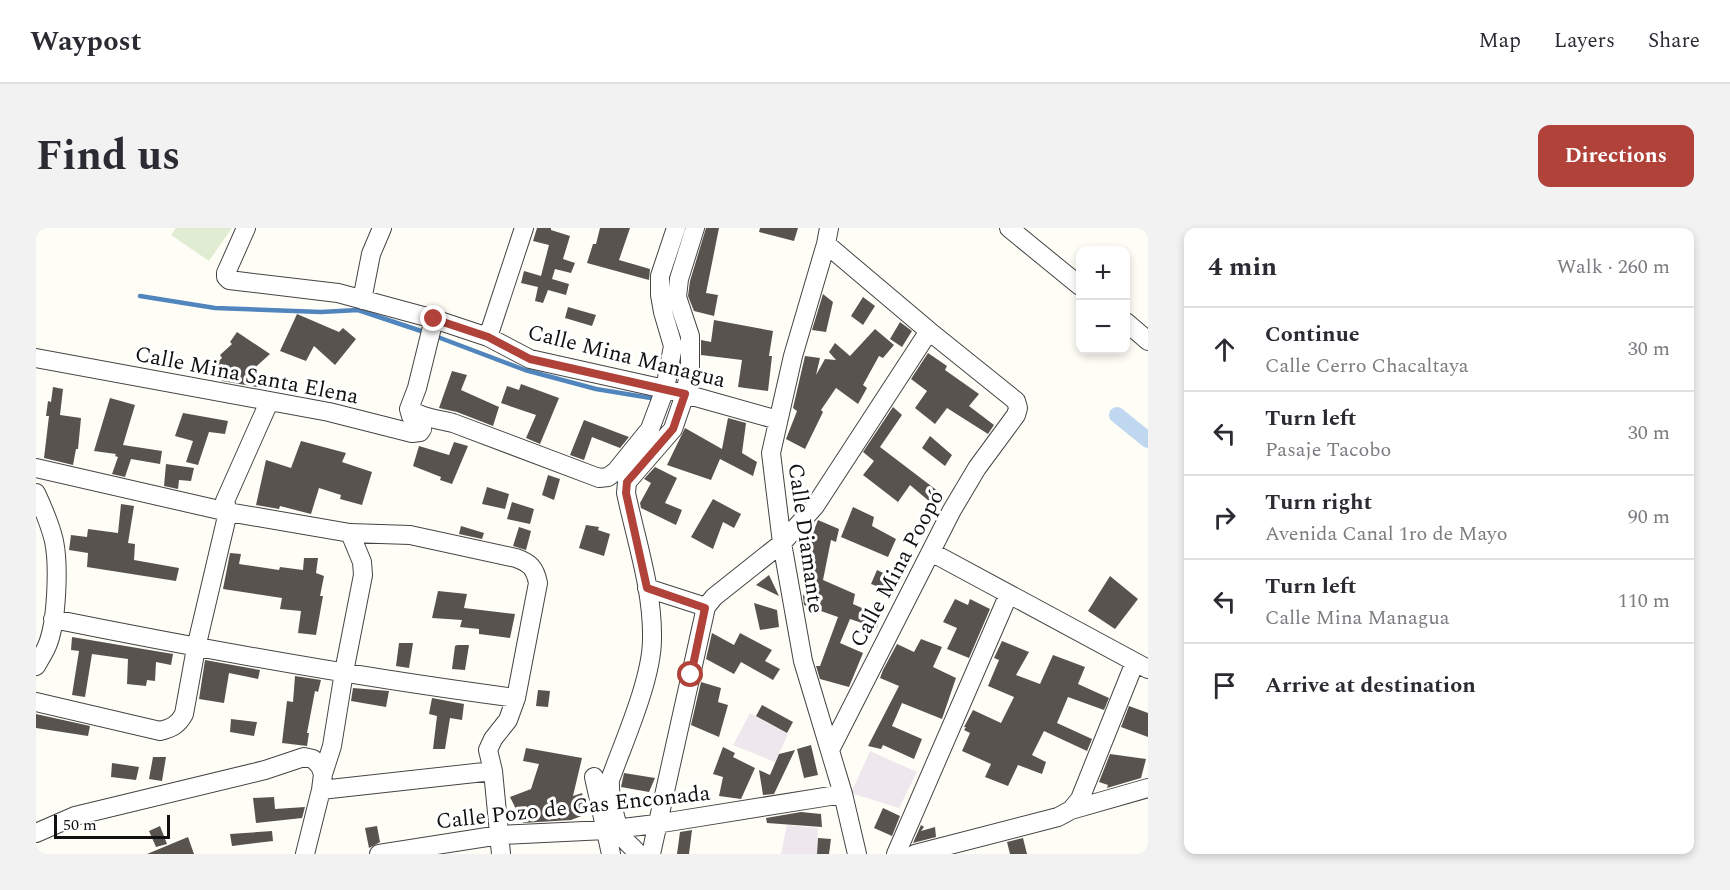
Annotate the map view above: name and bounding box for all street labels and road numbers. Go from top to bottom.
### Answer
street label: Calle Mina Managua [524,316,729,397]
street label: Calle Mina Santa Elena [132,338,362,413]
street label: Calle Diamante [779,461,832,615]
street label: Calle Mina Poopó [842,484,953,654]
street label: Calle Pozo de Gas Enconada [434,777,712,838]

